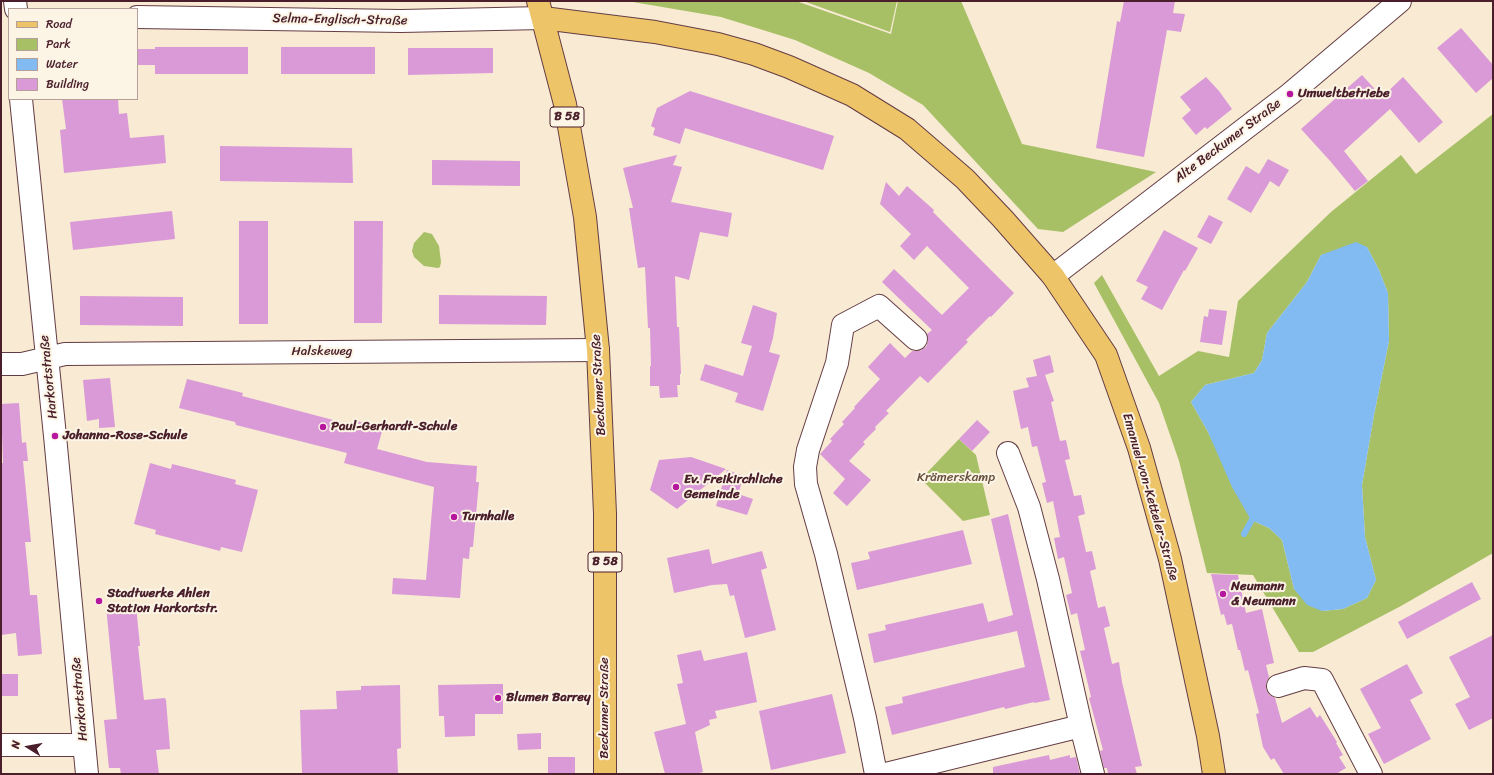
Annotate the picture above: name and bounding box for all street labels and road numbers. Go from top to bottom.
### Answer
street label: Selma-Englisch-Straße [272,11,408,29]
street label: Alte Beckumer Straße [1172,96,1284,186]
road number: B 58 [550,107,584,127]
street label: Harkortstraße [37,334,61,420]
street label: Beckumer Straße [589,334,609,436]
street label: Halskeweg [292,344,352,360]
street label: Emanuel-von-Ketteler-Straße [1119,411,1181,583]
road number: B 58 [588,552,622,572]
street label: Harkortstraße [69,656,91,742]
street label: Beckumer Straße [597,657,613,759]

